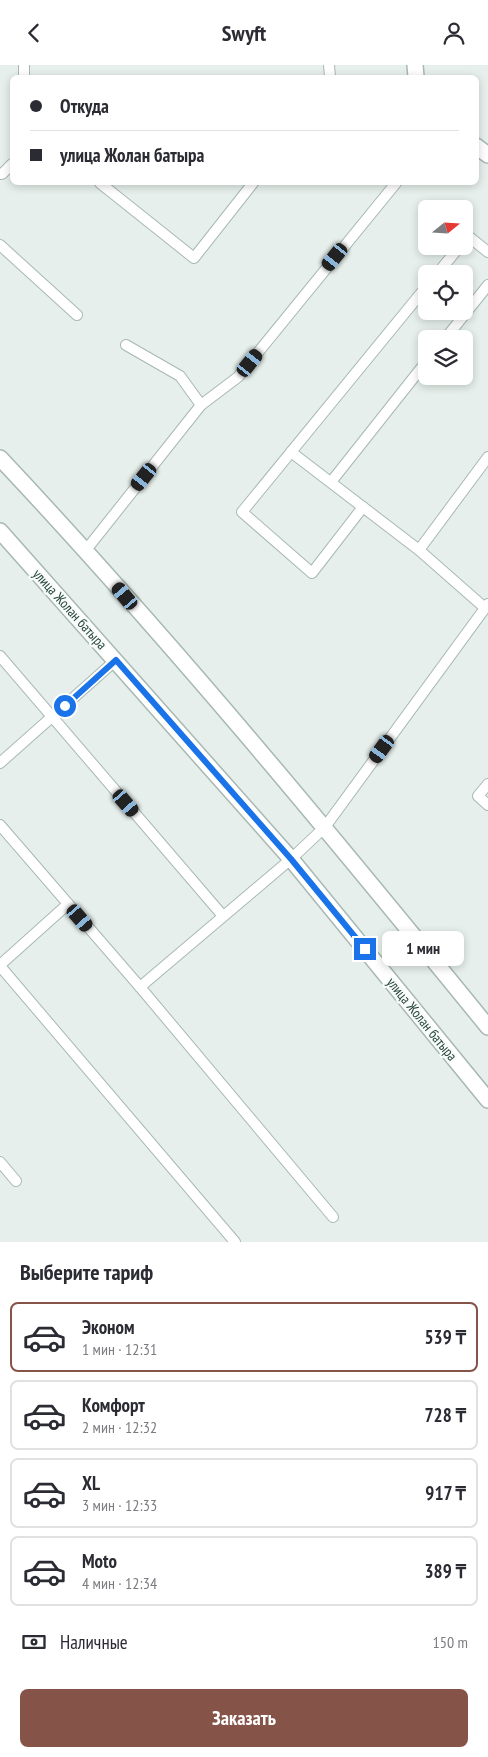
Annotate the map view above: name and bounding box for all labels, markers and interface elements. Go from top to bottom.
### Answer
icon: back [20,19,48,47]
text: Swyft [222,19,266,47]
icon: person [440,19,468,47]
text: Откуда [60,94,109,118]
text: улица Жолан батыра [60,143,204,167]
north arrow [418,200,472,255]
map controls [418,200,473,385]
car [319,241,350,273]
button: locate [418,265,473,320]
button: layers [418,330,473,385]
car [234,347,265,379]
car [128,461,159,493]
street label: улица Жолан батыра [29,565,111,653]
car [109,580,140,612]
route start [54,695,76,717]
car [367,732,396,766]
car [110,787,141,819]
car [64,902,95,934]
callout: 1 мин [382,931,465,967]
route end [354,938,376,960]
text: 1 мин [406,938,440,958]
street label: улица Жолан батыра [383,974,461,1064]
text: Выберите тариф [20,1258,153,1286]
icon: car [22,1315,67,1360]
text: Эконом [82,1315,135,1339]
text: 539 ₸ [424,1325,466,1349]
text: 1 мин · 12:31 [82,1339,157,1359]
icon: car [22,1393,67,1438]
text: Комфорт [82,1393,145,1417]
text: 728 ₸ [424,1403,466,1427]
text: 2 мин · 12:32 [82,1417,157,1437]
icon: car [22,1471,67,1516]
text: XL [82,1471,100,1495]
text: 917 ₸ [425,1481,466,1505]
text: 3 мин · 12:33 [82,1495,157,1515]
icon: car [22,1549,67,1594]
text: Moto [82,1549,117,1573]
text: 389 ₸ [424,1559,466,1583]
text: 4 мин · 12:34 [82,1573,157,1593]
icon: cash [20,1628,48,1656]
text: Наличные [60,1630,128,1654]
text: 150 m [433,1632,468,1652]
button: Заказать [20,1689,468,1747]

